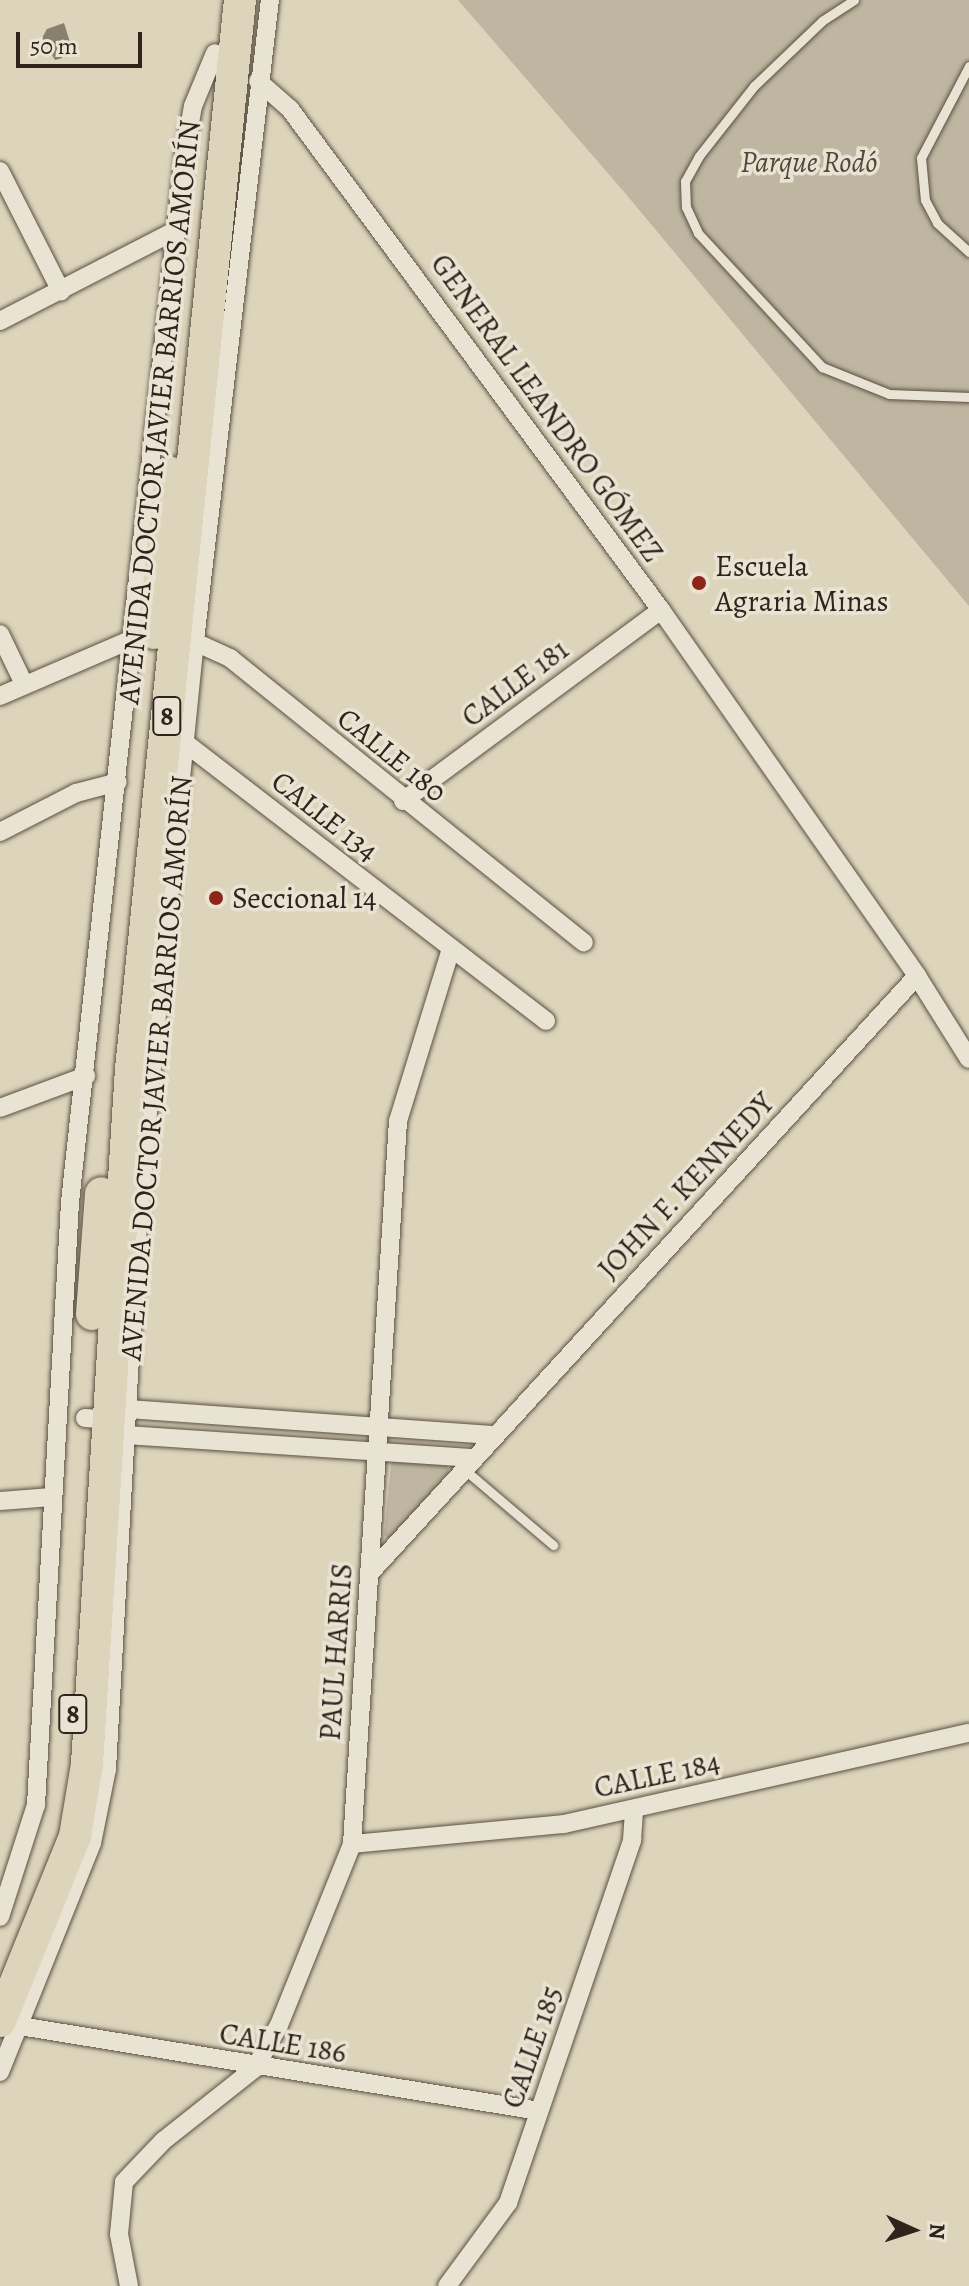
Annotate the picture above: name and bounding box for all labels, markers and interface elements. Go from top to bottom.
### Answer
scale bar [20,16,146,66]
text: 50 m [30,30,78,62]
street label: AVENIDA DOCTOR JAVIER BARRIOS AMORÍN [110,118,208,706]
park label: Parque Rodó [740,144,878,180]
street label: GENERAL LEANDRO GÓMEZ [423,247,671,569]
place label: Escuela Agraria Minas [715,548,889,618]
marker: Escuela Agraria Minas [690,574,708,592]
street label: CALLE 181 [455,631,575,735]
road number: 8 [151,692,183,740]
street label: CALLE 180 [330,700,454,810]
street label: CALLE 134 [264,763,386,869]
street label: AVENIDA DOCTOR JAVIER BARRIOS AMORÍN [112,774,200,1362]
place label: Seccional 14 [232,880,377,916]
marker: Seccional 14 [207,889,225,907]
street label: JOHN F. KENNEDY [590,1085,782,1287]
street label: PAUL HARRIS [312,1562,360,1742]
road number: 8 [57,1690,89,1738]
street label: CALLE 184 [591,1744,723,1806]
street label: CALLE 185 [494,1981,570,2113]
street label: CALLE 186 [217,2015,349,2071]
north arrow [873,2190,953,2270]
text: N [922,2222,952,2240]

